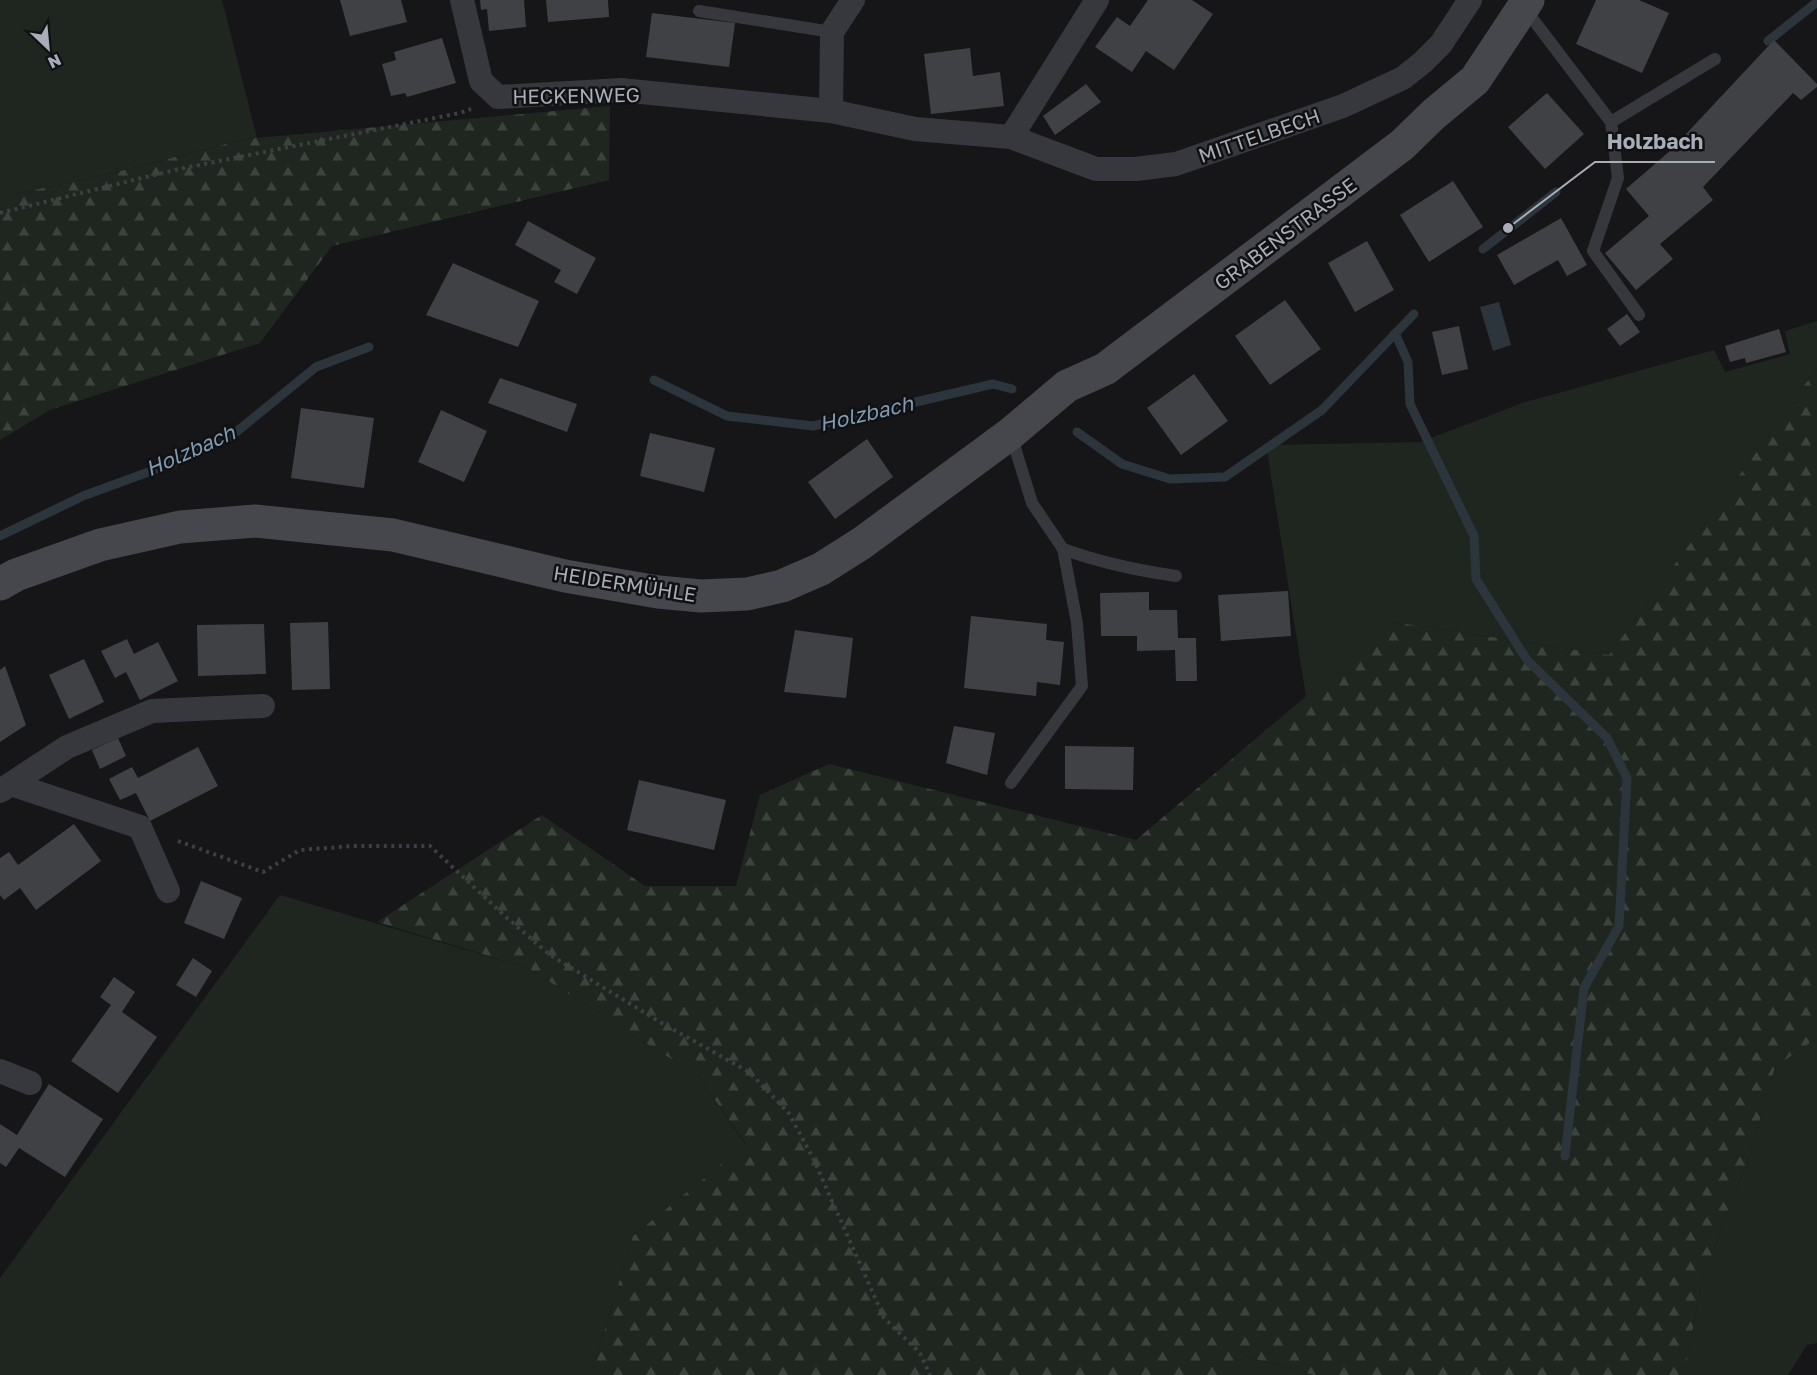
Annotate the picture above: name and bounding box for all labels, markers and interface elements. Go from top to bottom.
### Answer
north arrow [18,18,78,78]
text: N [45,50,64,73]
street label: HECKENWEG [512,82,640,108]
street label: MITTELBECH [1195,103,1323,167]
callout: Holzbach [1595,123,1715,162]
text: Holzbach [1607,128,1703,154]
street label: GRABENSTRASSE [1209,172,1361,294]
water label: Holzbach [817,389,916,436]
water label: Holzbach [141,418,240,481]
street label: HEIDERMÜHLE [552,560,698,606]

